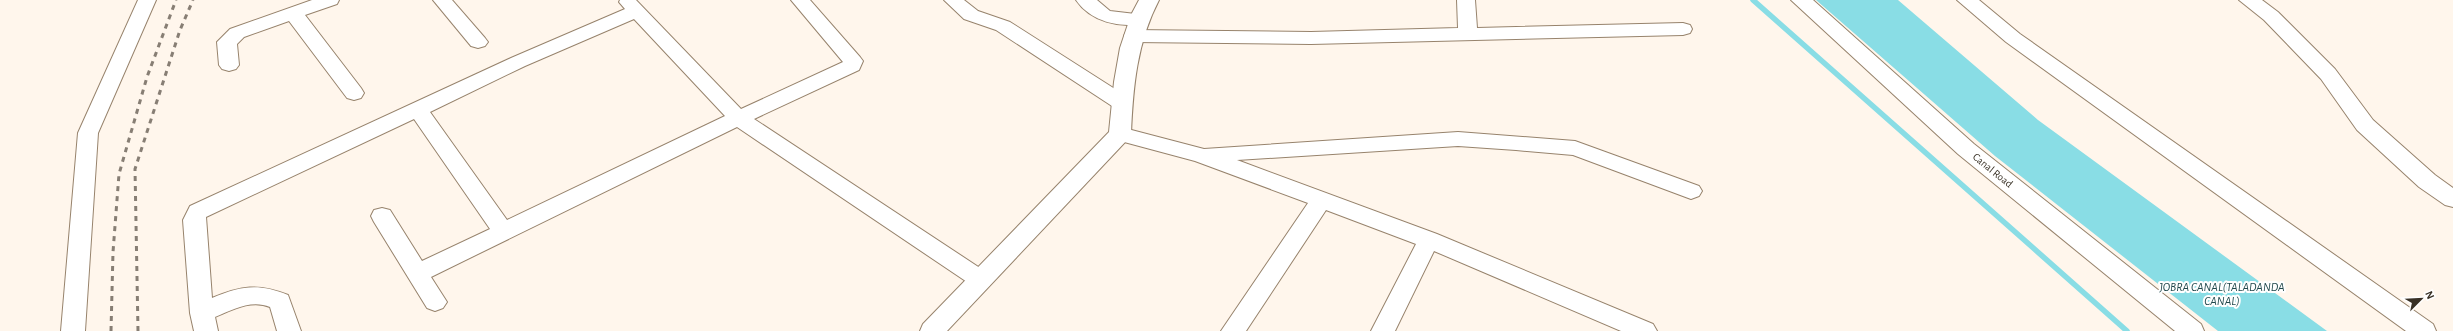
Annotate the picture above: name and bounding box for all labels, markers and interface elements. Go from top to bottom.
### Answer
street label: Canal Road [1971,151,2015,190]
north arrow [2401,279,2441,319]
water label: JOBRA CANAL(TALADANDA CANAL) [2158,281,2285,307]
text: N [2423,289,2436,301]

